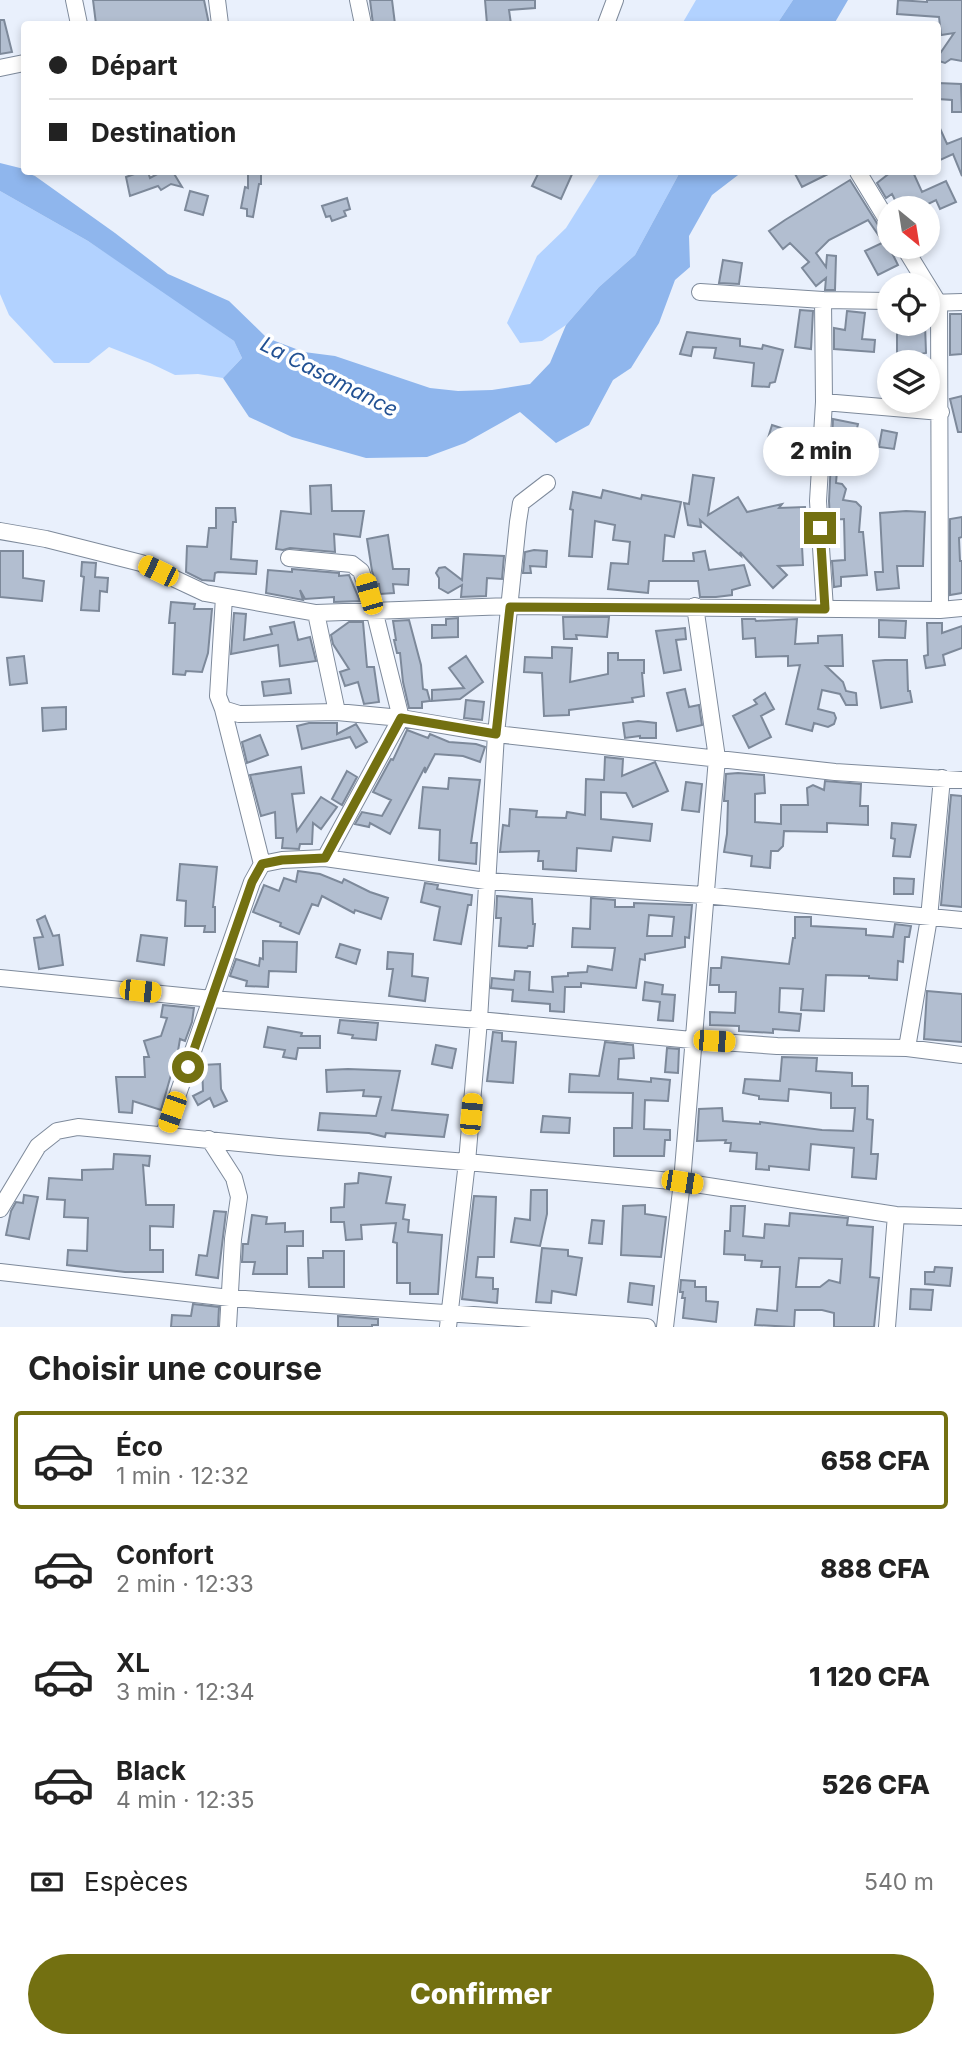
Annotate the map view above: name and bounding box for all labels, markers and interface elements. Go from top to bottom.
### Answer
text: Départ [91,50,178,81]
text: Destination [91,117,236,148]
north arrow [877,196,940,259]
map controls [877,196,940,413]
button: locate [877,273,940,336]
water label: La Casamance [256,331,402,422]
button: layers [877,350,940,413]
callout: 2 min [762,426,878,476]
text: 2 min [790,437,852,465]
route end [804,512,836,544]
car [135,552,182,590]
car [354,571,385,617]
car [119,978,162,1004]
car [693,1029,736,1053]
route start [172,1051,204,1083]
car [156,1089,189,1135]
car [459,1092,484,1136]
car [660,1168,705,1196]
text: Choisir une course [28,1349,322,1388]
icon: car [32,1429,95,1492]
text: Éco [116,1431,163,1462]
text: 658 CFA [821,1445,930,1476]
text: 1 min · 12:32 [116,1462,249,1490]
icon: car [32,1537,95,1600]
text: Confort [116,1539,214,1570]
text: 888 CFA [820,1553,930,1584]
text: 2 min · 12:33 [116,1570,254,1598]
icon: car [32,1645,95,1708]
text: XL [116,1647,150,1678]
text: 1 120 CFA [809,1661,930,1692]
text: 3 min · 12:34 [116,1678,255,1706]
icon: car [32,1753,95,1816]
text: Black [116,1755,186,1786]
text: 526 CFA [821,1769,930,1800]
text: 4 min · 12:35 [116,1786,254,1814]
icon: cash [28,1863,66,1901]
text: Espèces [84,1866,188,1897]
text: 540 m [864,1868,934,1896]
button: Confirmer [28,1954,934,2034]

